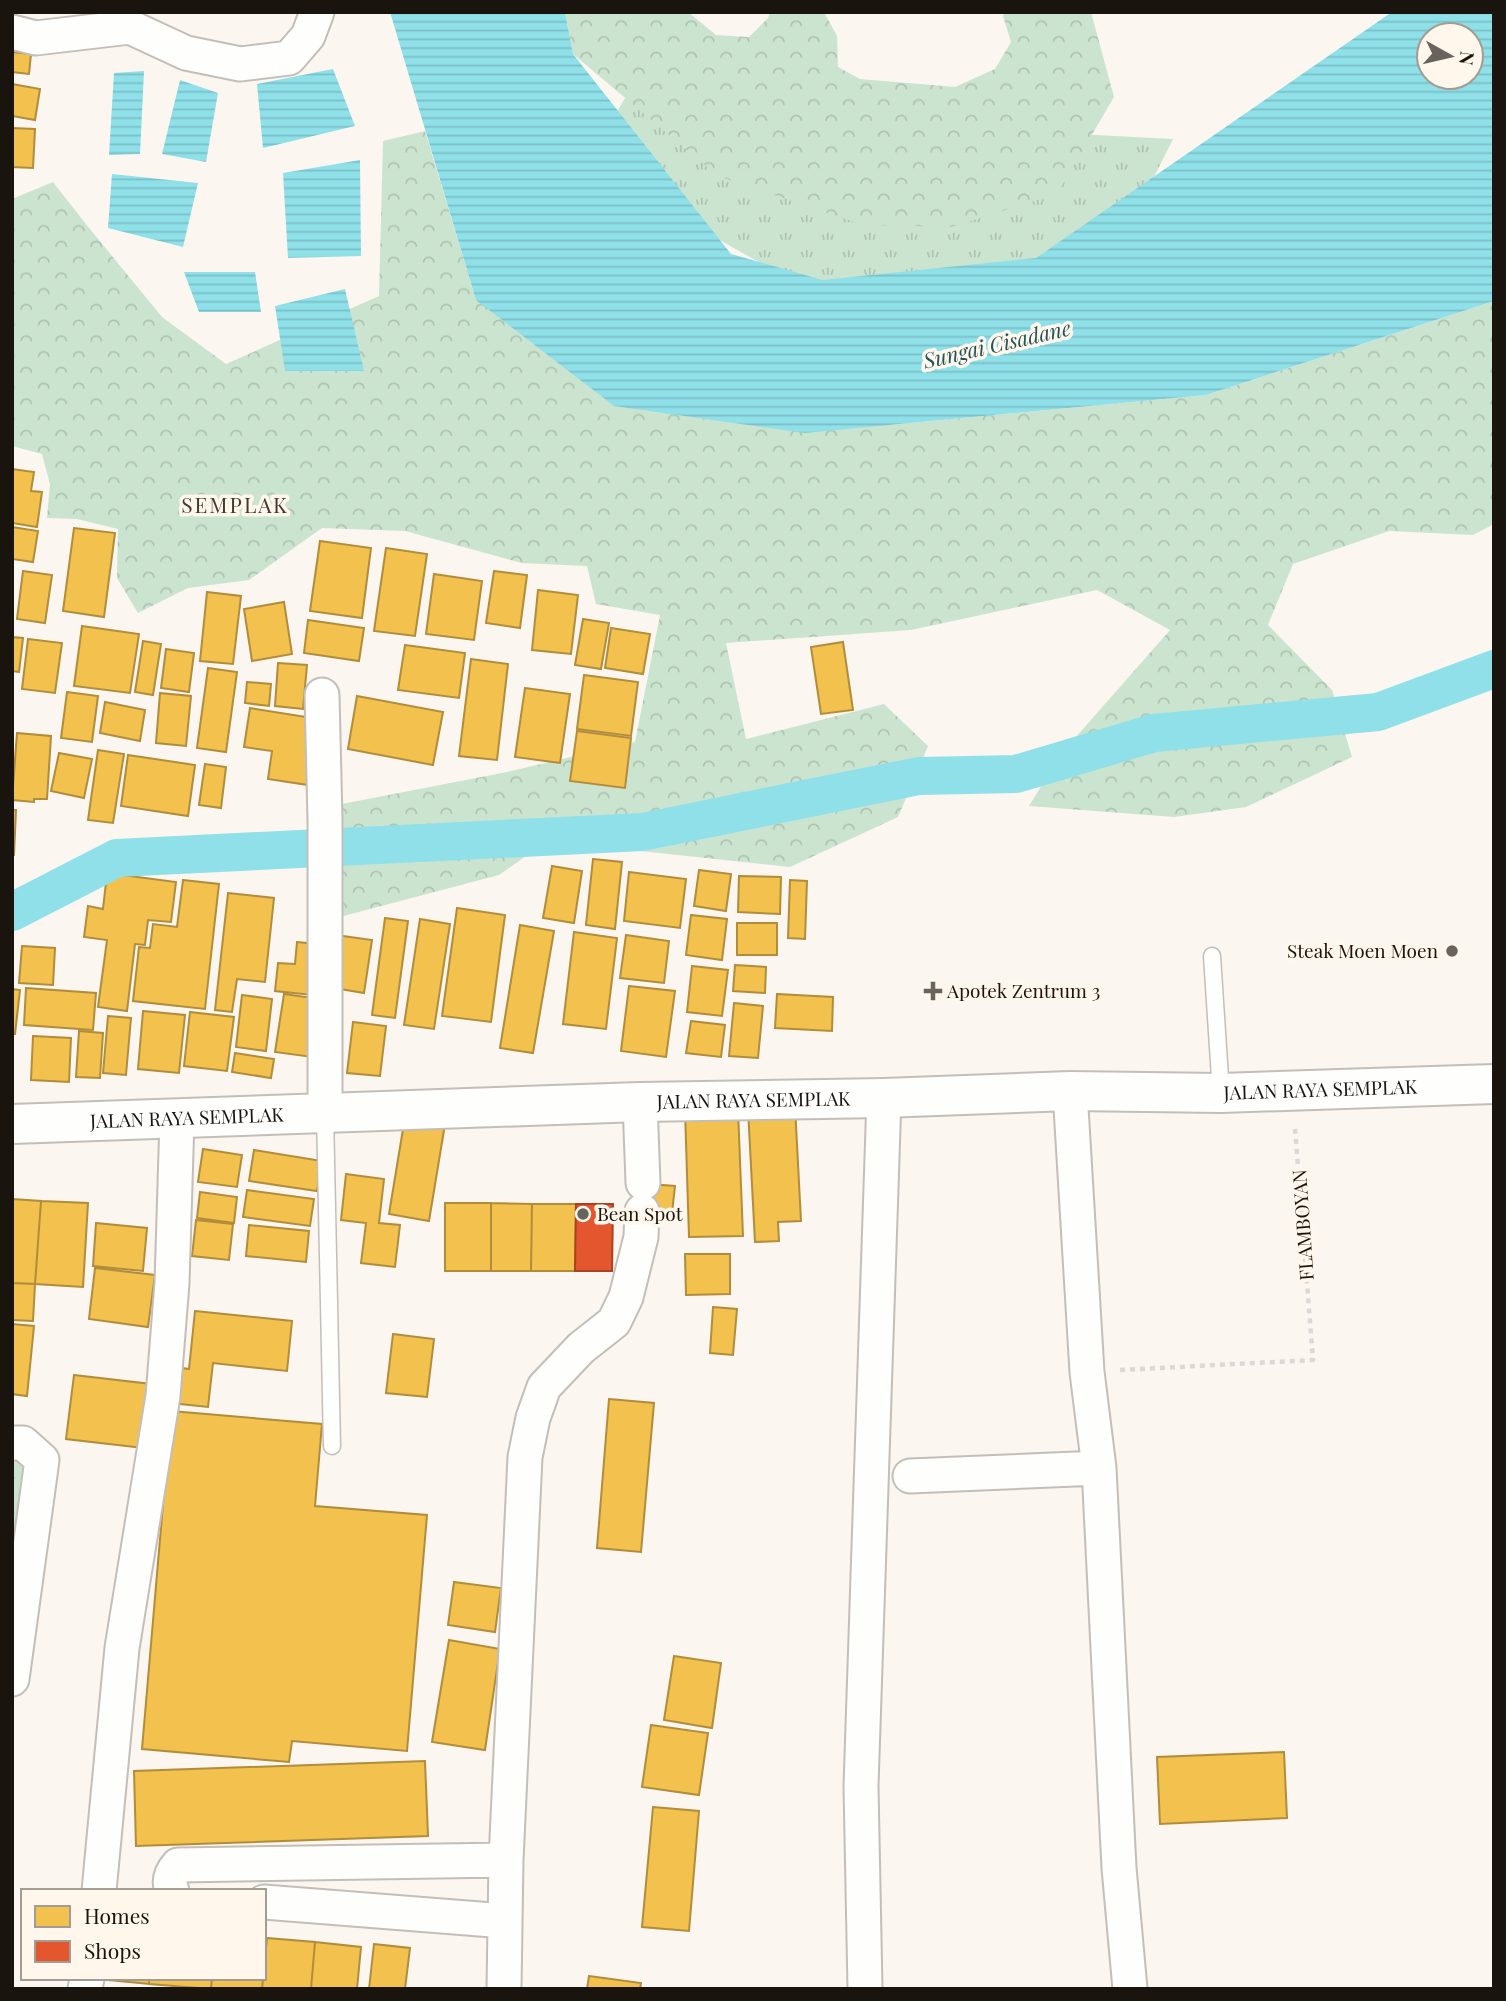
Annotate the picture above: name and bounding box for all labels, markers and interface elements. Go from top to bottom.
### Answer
north arrow [1415,21,1485,91]
text: N [1454,50,1482,67]
water label: Sungai Cisadane [919,312,1073,374]
district label: SEMPLAK [181,490,289,518]
place label: Steak Moen Moen [1287,937,1439,963]
marker: Steak Moen Moen [1444,943,1460,959]
place label: Apotek Zentrum 3 [946,977,1100,1003]
marker: Apotek Zentrum 3 [925,983,941,999]
street label: JALAN RAYA SEMPLAK [1222,1073,1418,1105]
street label: JALAN RAYA SEMPLAK [656,1085,851,1114]
street label: JALAN RAYA SEMPLAK [89,1100,285,1133]
street label: FLAMBOYAN [1285,1169,1319,1281]
place label: Bean Spot [597,1200,683,1226]
marker: Bean Spot [575,1206,591,1222]
legend [21,1889,266,1980]
text: Homes [84,1901,150,1929]
text: Shops [84,1936,141,1964]

